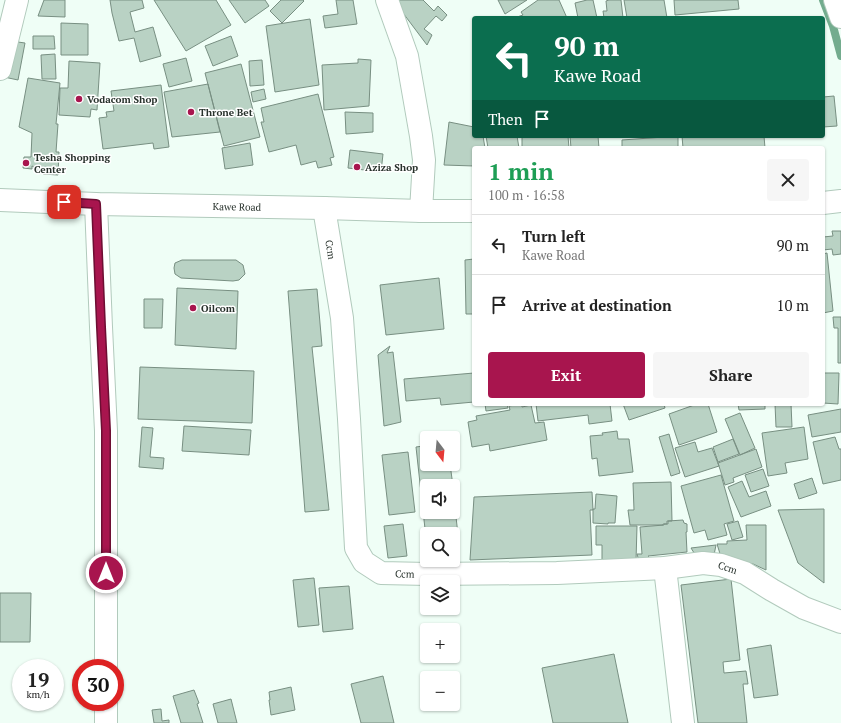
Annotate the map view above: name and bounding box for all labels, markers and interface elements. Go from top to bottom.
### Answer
text: 90 m [554,27,619,64]
icon: left [488,32,540,84]
text: Kawe Road [554,63,641,87]
place label: Vodacom Shop [87,93,157,106]
marker: Vodacom Shop [74,94,84,104]
place label: Throne Bet [199,106,253,119]
marker: Throne Bet [186,107,196,117]
icon: arrive [531,108,553,130]
text: Then [488,109,523,129]
place label: Tesha Shopping Center [34,151,111,176]
text: 1 min [488,155,554,187]
marker: Tesha Shopping Center [21,158,31,168]
button: close [767,159,809,201]
place label: Aziza Shop [365,161,418,174]
marker: Aziza Shop [352,162,362,172]
pin [47,185,81,219]
text: 100 m · 16:58 [488,186,565,204]
icon: arrive [53,191,75,213]
street label: Kawe Road [213,200,262,213]
text: Turn left [522,226,586,246]
icon: left [488,234,510,256]
text: 90 m [776,235,809,255]
street label: Ccm [323,239,339,260]
text: Kawe Road [522,246,585,264]
icon: arrive [488,294,510,316]
text: Arrive at destination [522,295,672,315]
text: 10 m [776,295,809,315]
place label: Oilcom [201,302,236,315]
marker: Oilcom [188,303,198,313]
button: Exit [488,352,645,398]
button: Share [653,352,809,398]
north arrow [420,431,460,471]
map controls [420,431,460,711]
button: sound [420,479,460,519]
button: search [420,527,460,567]
position arrow [85,552,127,594]
street label: Ccm [716,558,739,577]
street label: Ccm [395,567,415,580]
button: layers [420,575,460,615]
button: + [420,623,460,663]
speed limit sign: 30 [72,659,124,711]
text: 19 [27,666,49,693]
button: − [420,671,460,711]
text: km/h [26,688,50,701]

